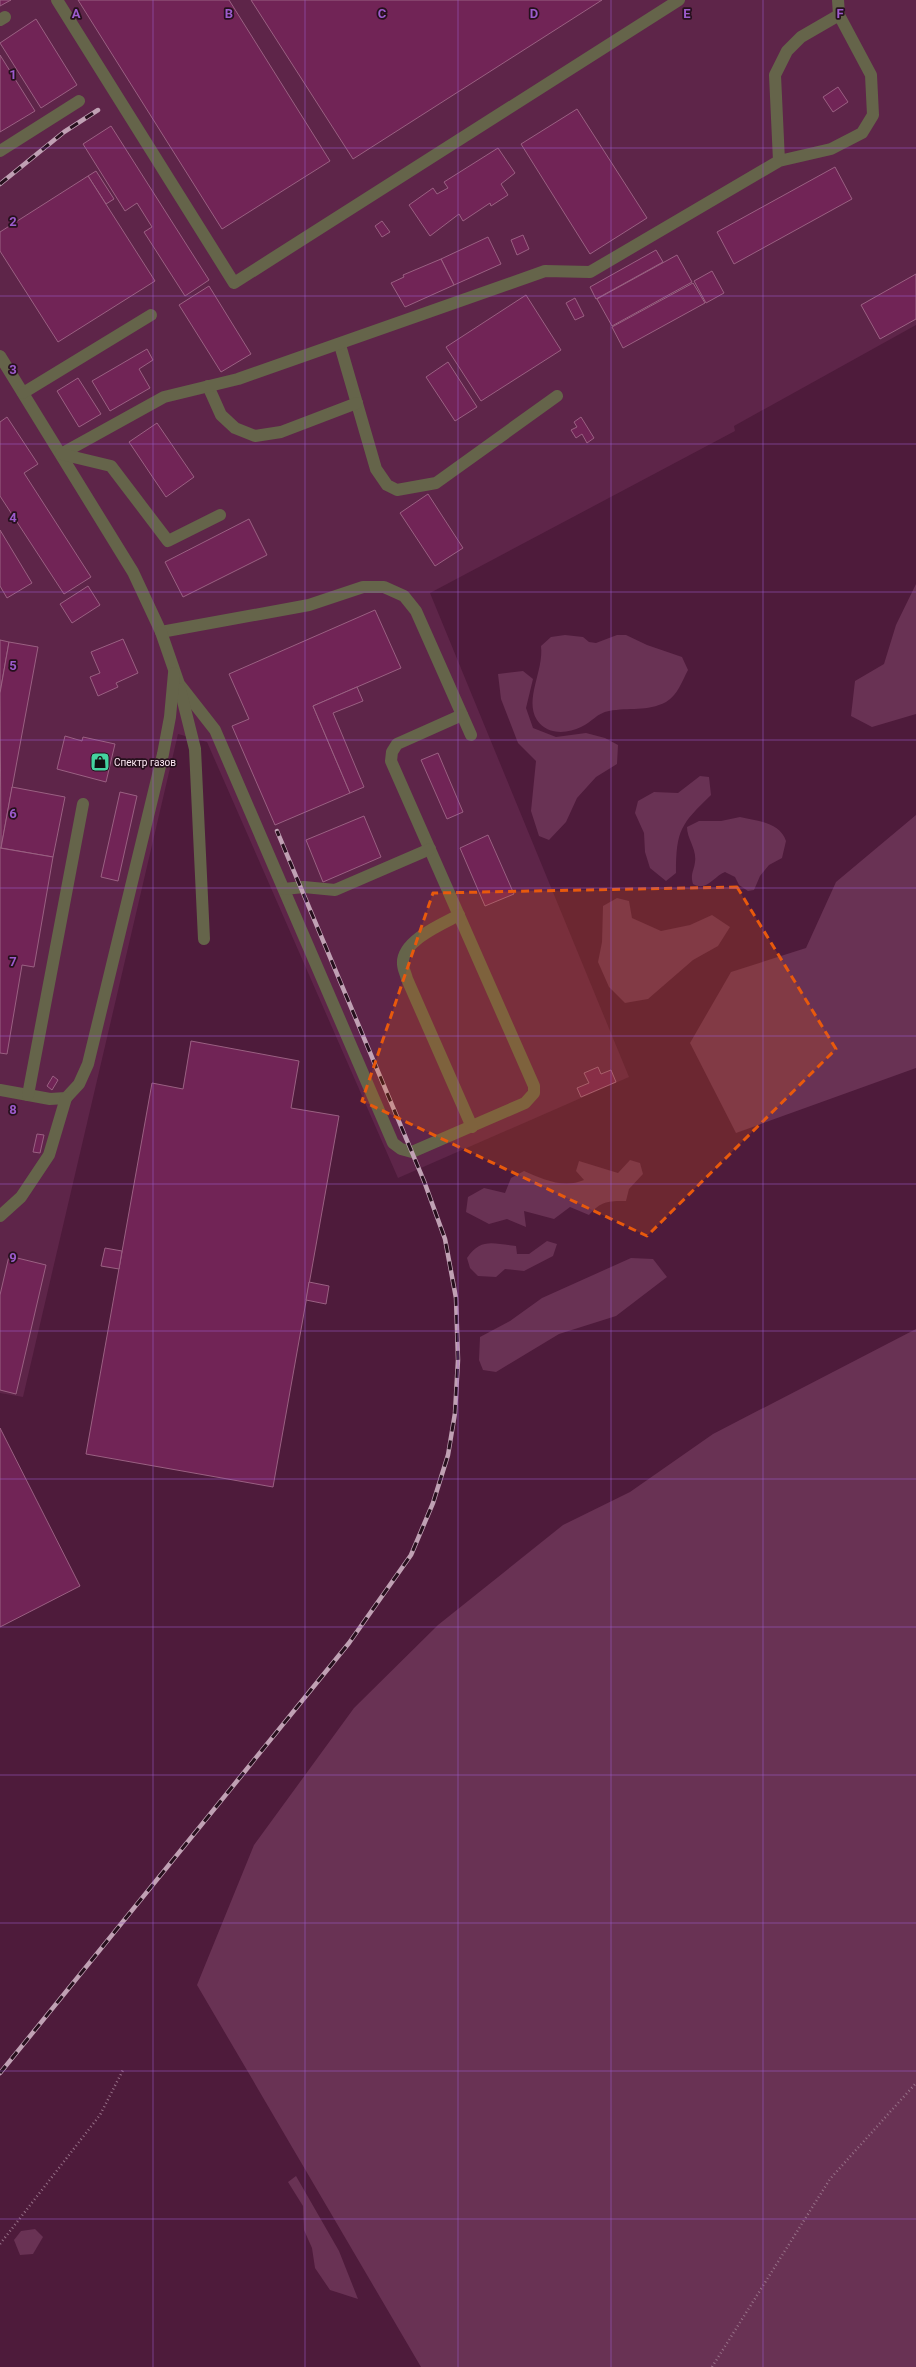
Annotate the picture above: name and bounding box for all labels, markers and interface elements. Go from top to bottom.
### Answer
text: A [72,6,81,21]
text: B [225,6,233,21]
text: C [378,6,387,21]
text: D [530,6,538,21]
text: E [683,6,691,21]
text: F [836,6,844,21]
text: 1 [9,67,17,82]
text: 2 [9,214,17,229]
text: 3 [9,362,17,377]
text: 4 [9,510,17,525]
text: 5 [9,658,17,673]
shop icon: Спектр газов [89,751,111,773]
place label: Спектр газов [114,757,176,768]
text: 6 [9,806,17,821]
text: 7 [9,954,17,969]
text: 8 [9,1102,17,1117]
text: 9 [9,1250,17,1265]

